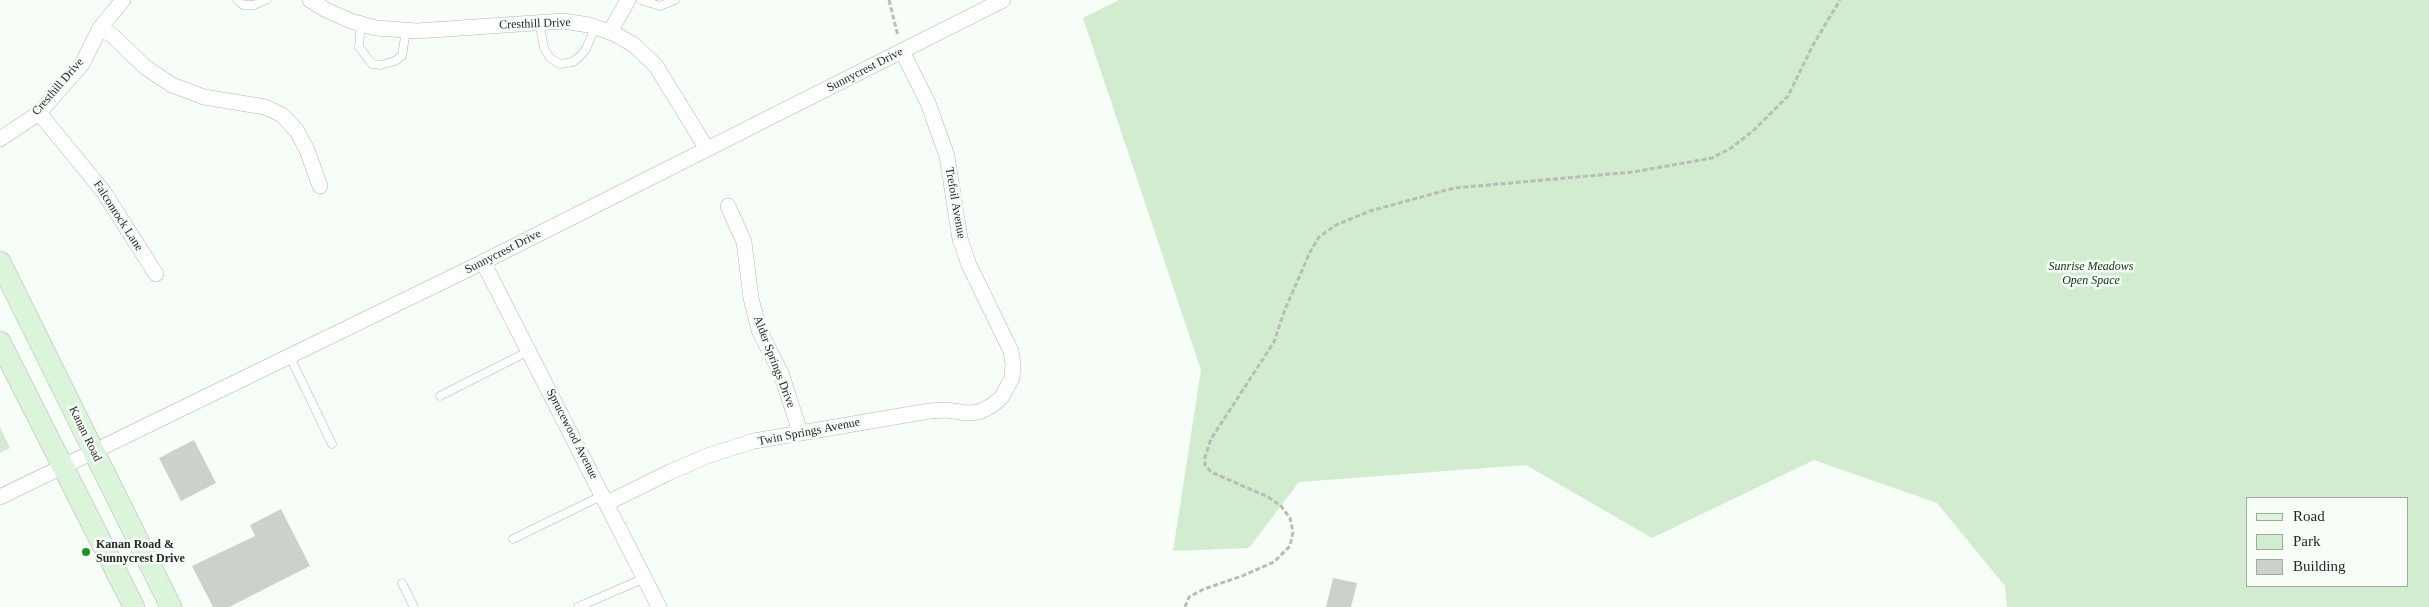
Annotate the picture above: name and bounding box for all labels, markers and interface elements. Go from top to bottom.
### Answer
street label: Cresthill Drive [499,16,571,32]
street label: Sunnycrest Drive [824,45,906,95]
street label: Cresthill Drive [29,55,87,119]
street label: Trefoil Avenue [942,166,968,240]
street label: Falconrock Lane [90,178,146,254]
street label: Sunnycrest Drive [462,227,544,277]
park label: Sunrise Meadows Open Space [2049,260,2133,288]
street label: Alder Springs Drive [750,314,798,410]
street label: Sprucewood Avenue [543,386,601,482]
street label: Kanan Road [65,404,105,464]
street label: Twin Springs Avenue [757,415,861,449]
legend [2246,497,2409,587]
text: Road [2293,508,2325,524]
text: Park [2293,533,2321,549]
place label: Kanan Road & Sunnycrest Drive [96,538,185,566]
marker: Kanan Road & Sunnycrest Drive [80,546,92,558]
text: Building [2293,558,2346,574]

